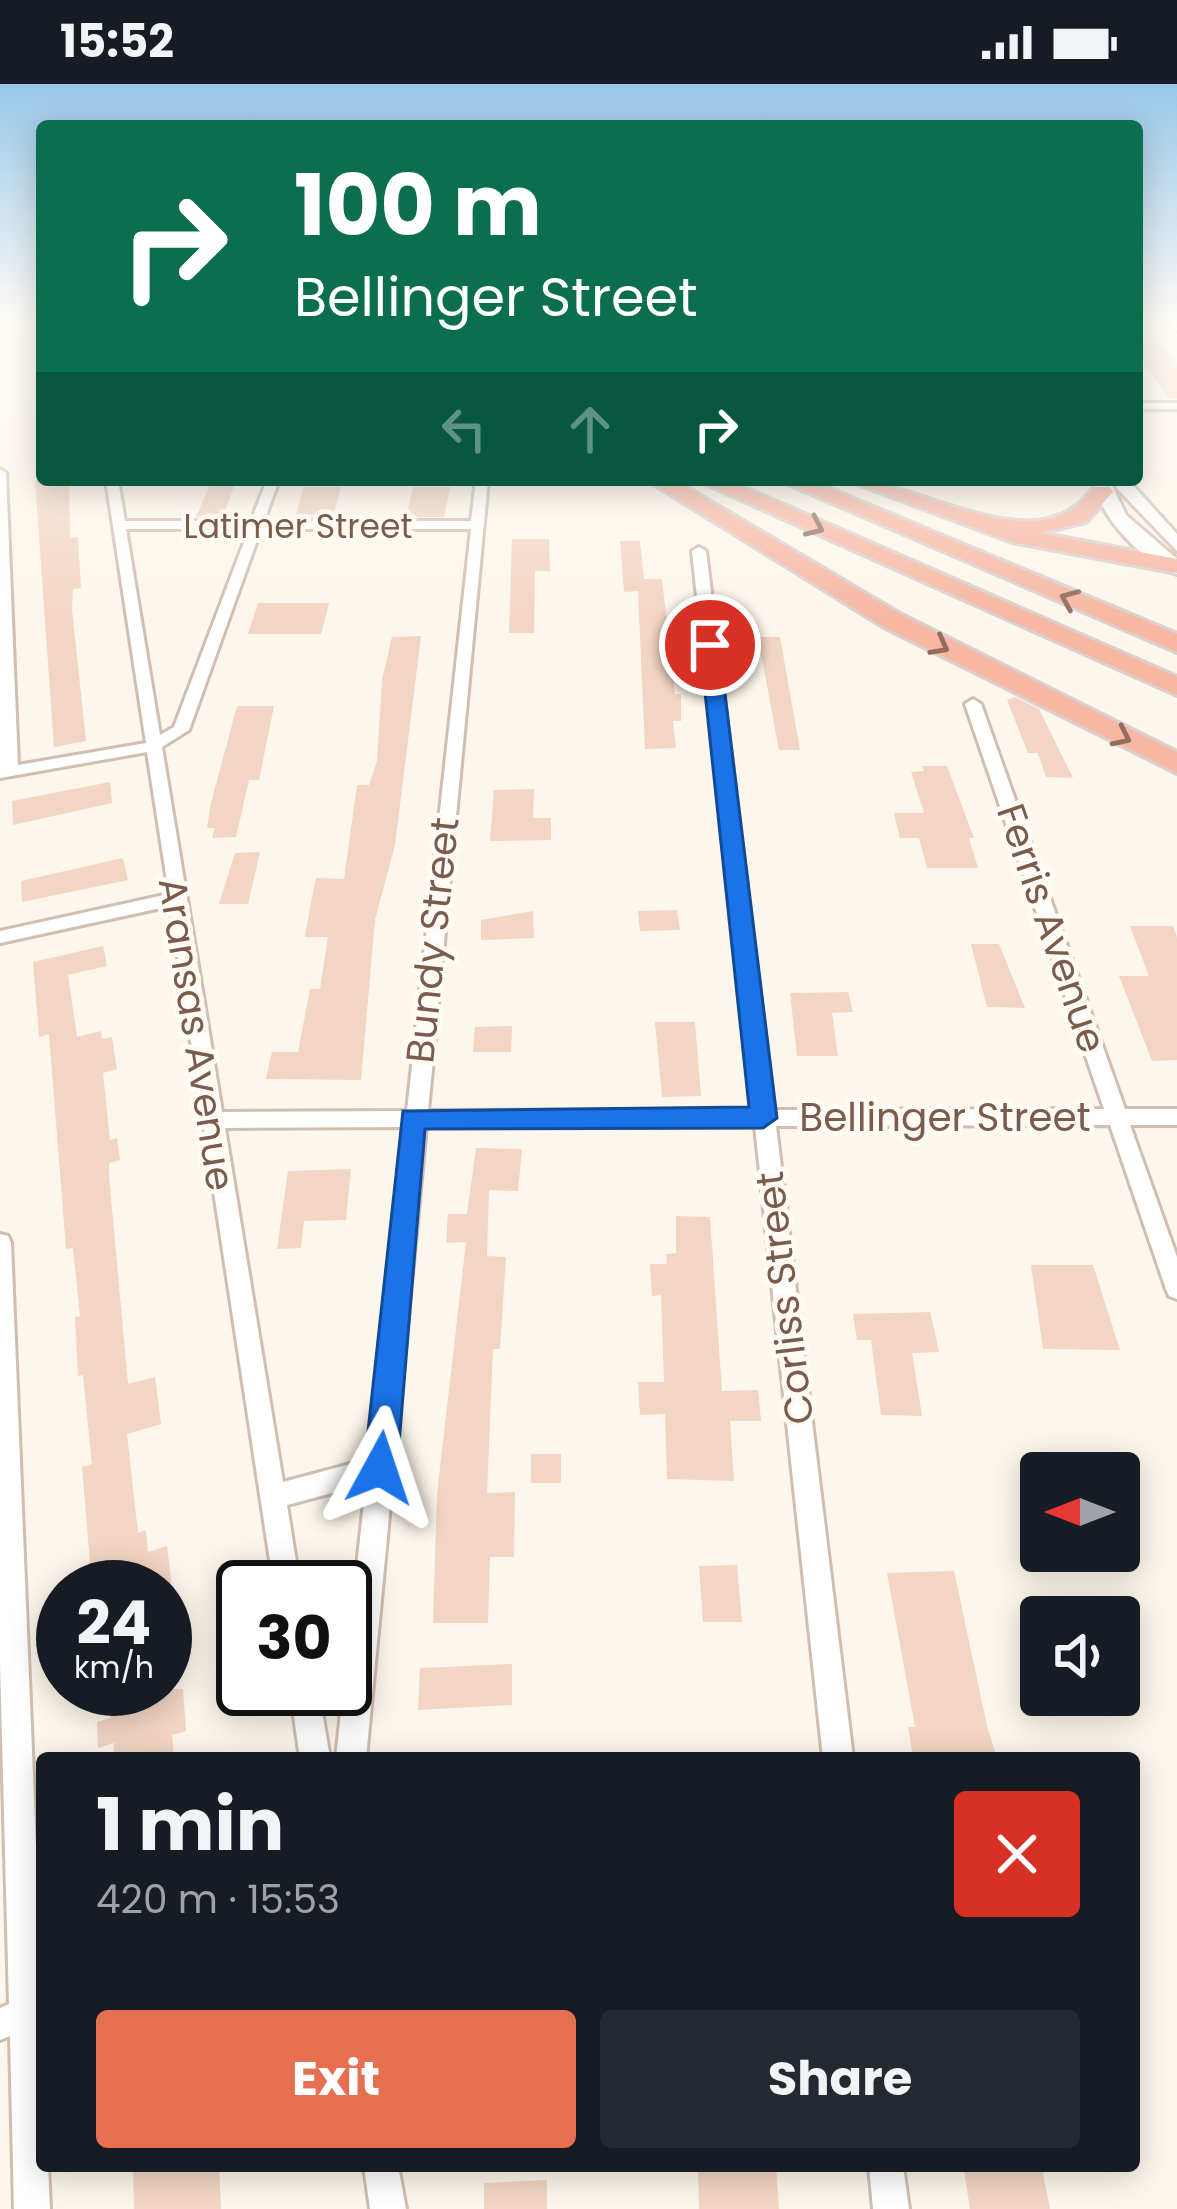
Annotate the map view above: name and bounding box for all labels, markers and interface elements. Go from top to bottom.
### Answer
text: 15:52 [60,10,174,73]
text: 100 m [294,147,542,264]
icon: right [96,168,252,324]
text: Bellinger Street [294,259,698,335]
icon: left [431,396,497,462]
icon: ahead [557,396,623,462]
icon: right [683,396,749,462]
street label: Latimer Street [184,503,412,550]
one-way arrow [803,512,824,536]
one-way arrow [1060,589,1081,613]
pin [659,594,761,696]
icon: arrive [677,612,743,678]
one-way arrow [927,631,949,654]
one-way arrow [1110,723,1132,746]
street label: Ferris Avenue [983,796,1120,1060]
street label: Bundy Street [392,814,473,1066]
street label: Aransas Avenue [145,874,248,1194]
street label: Bellinger Street [799,1090,1091,1145]
street label: Corliss Street [742,1168,827,1427]
position arrow [317,1405,443,1531]
north arrow [1020,1452,1140,1572]
map controls [1020,1452,1140,1716]
speed limit sign: 30 [216,1560,372,1716]
text: 24 [77,1581,151,1665]
button: sound [1020,1596,1140,1716]
text: km/h [74,1646,154,1689]
text: 1 min [96,1774,284,1875]
button: close [954,1791,1080,1917]
text: 420 m · 15:53 [96,1872,340,1927]
button: Exit [96,2010,576,2148]
button: Share [600,2010,1080,2148]

